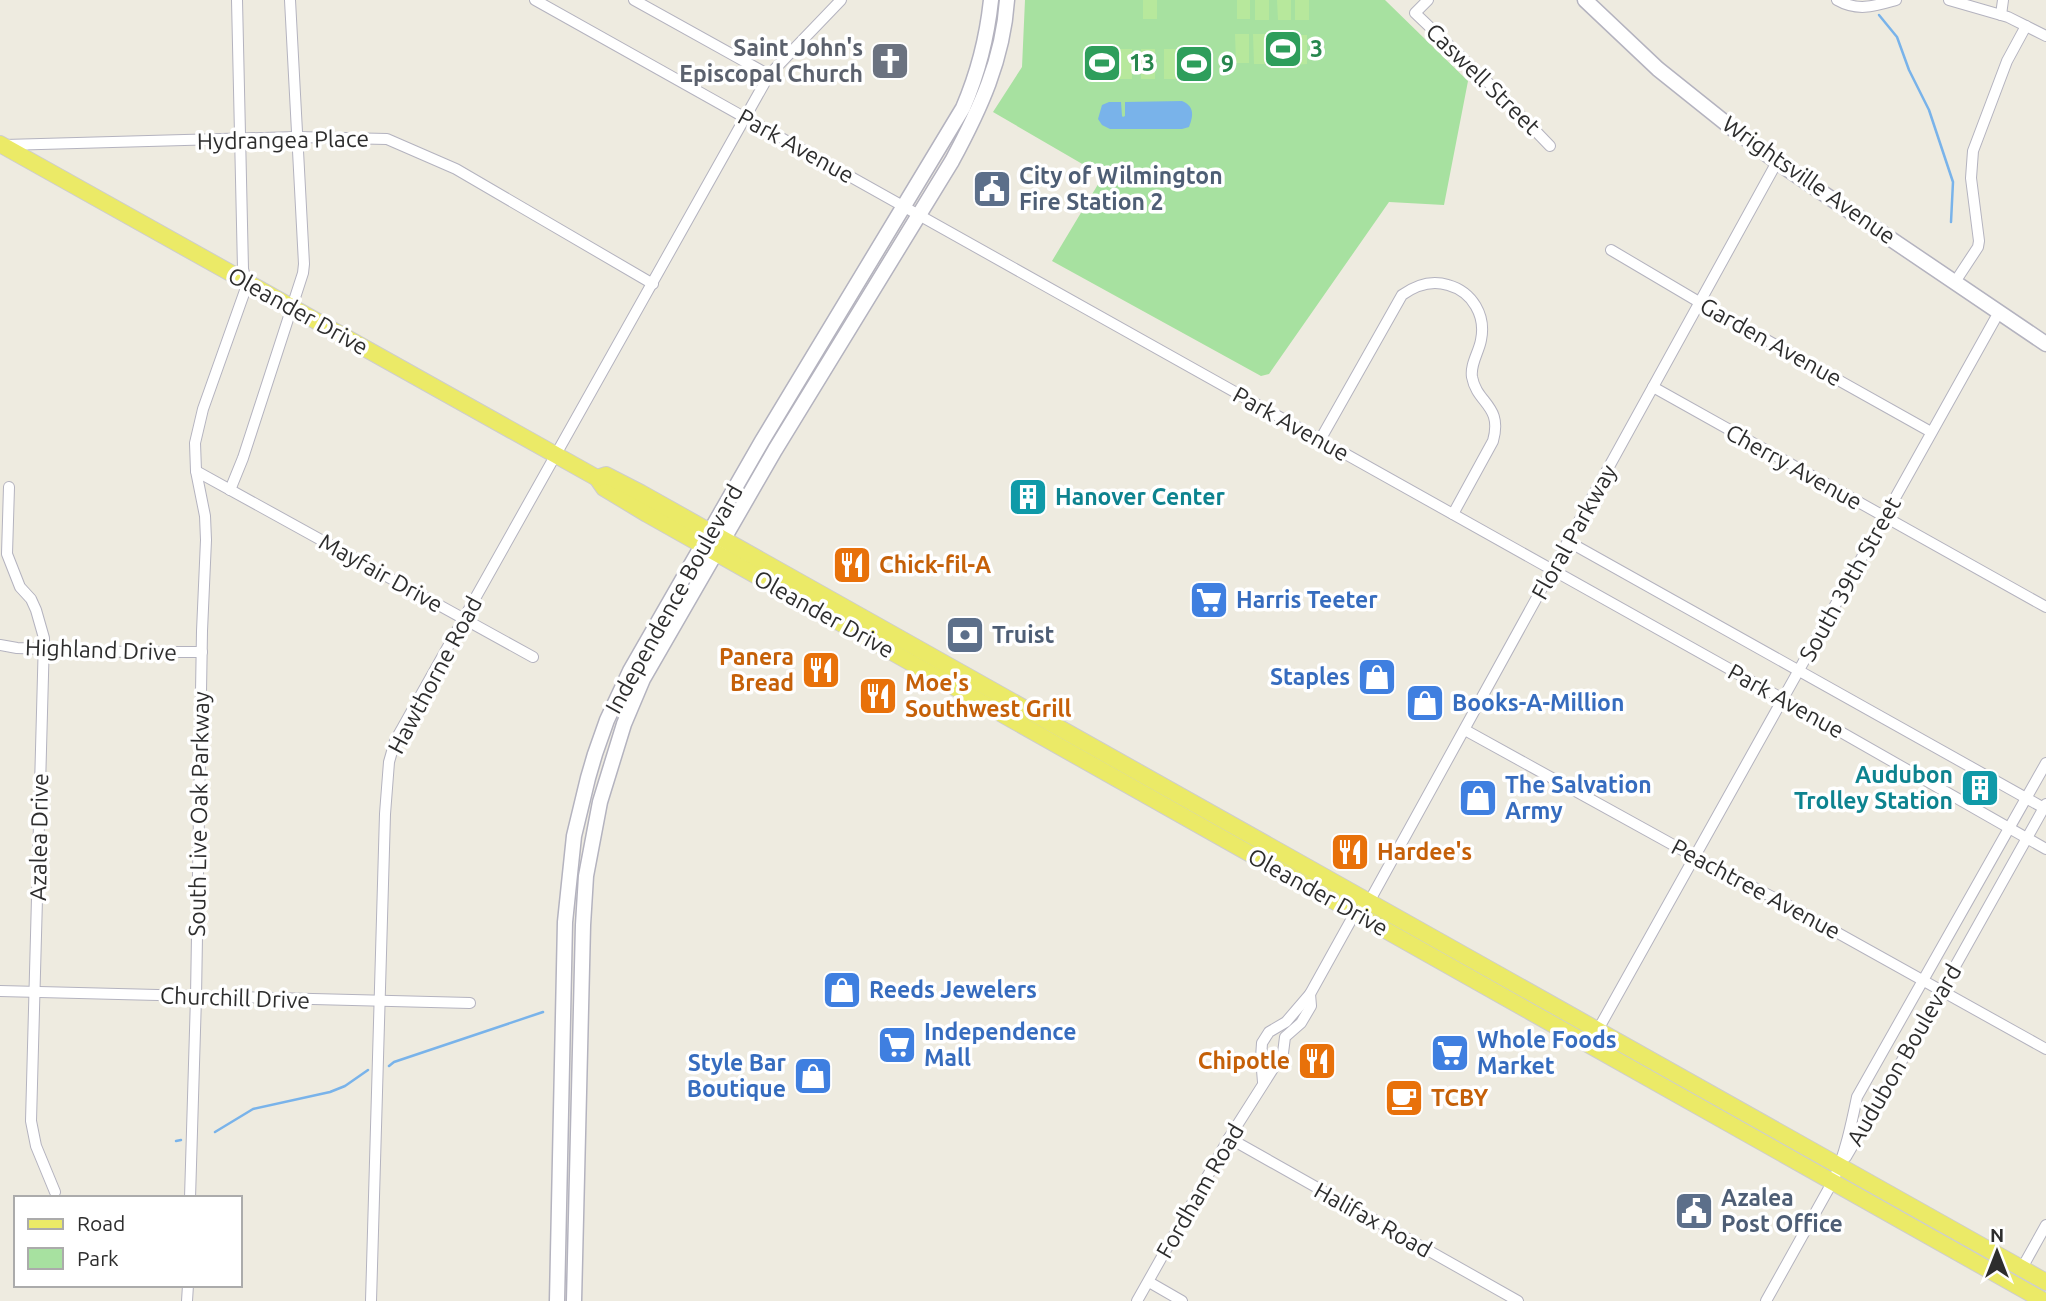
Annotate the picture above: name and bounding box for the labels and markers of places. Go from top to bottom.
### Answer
sports icon: 3 [1262,28,1304,70]
place label: Saint John's Episcopal Church [679,35,863,86]
place label: 3 [1310,36,1323,61]
church icon: Saint John's Episcopal Church [869,40,911,82]
sports icon: 13 [1081,42,1123,84]
sports icon: 9 [1173,43,1215,85]
place label: 13 [1129,50,1155,75]
place label: 9 [1221,51,1234,76]
place label: City of Wilmington Fire Station 2 [1019,163,1223,214]
public building icon: City of Wilmington Fire Station 2 [971,168,1013,210]
building icon: Hanover Center [1007,476,1049,518]
place label: Hanover Center [1055,484,1225,509]
restaurant icon: Chick-fil-A [831,544,873,586]
place label: Chick-fil-A [879,552,991,577]
supermarket icon: Harris Teeter [1188,579,1230,621]
place label: Harris Teeter [1236,587,1378,612]
bank icon: Truist [944,614,986,656]
place label: Truist [992,622,1055,647]
place label: Panera Bread [719,644,794,695]
restaurant icon: Panera Bread [800,649,842,691]
shop icon: Staples [1356,656,1398,698]
place label: Staples [1270,664,1350,689]
place label: Moe's Southwest Grill [905,670,1072,721]
restaurant icon: Moe's Southwest Grill [857,675,899,717]
shop icon: Books-A-Million [1404,682,1446,724]
place label: Books-A-Million [1452,690,1624,715]
place label: Audubon Trolley Station [1794,762,1953,813]
building icon: Audubon Trolley Station [1959,767,2001,809]
place label: The Salvation Army [1505,772,1652,823]
shop icon: The Salvation Army [1457,777,1499,819]
restaurant icon: Hardee's [1329,831,1371,873]
place label: Hardee's [1377,839,1472,864]
shop icon: Reeds Jewelers [821,969,863,1011]
place label: Reeds Jewelers [869,977,1037,1002]
place label: Independence Mall [924,1019,1076,1070]
supermarket icon: Independence Mall [876,1024,918,1066]
place label: Whole Foods Market [1477,1027,1617,1078]
supermarket icon: Whole Foods Market [1429,1032,1471,1074]
restaurant icon: Chipotle [1296,1040,1338,1082]
place label: Chipotle [1198,1048,1290,1073]
place label: Style Bar Boutique [687,1050,787,1101]
shop icon: Style Bar Boutique [792,1055,834,1097]
cafe icon: TCBY [1383,1077,1425,1119]
place label: TCBY [1431,1085,1489,1110]
place label: Azalea Post Office [1721,1185,1843,1236]
public building icon: Azalea Post Office [1673,1190,1715,1232]

